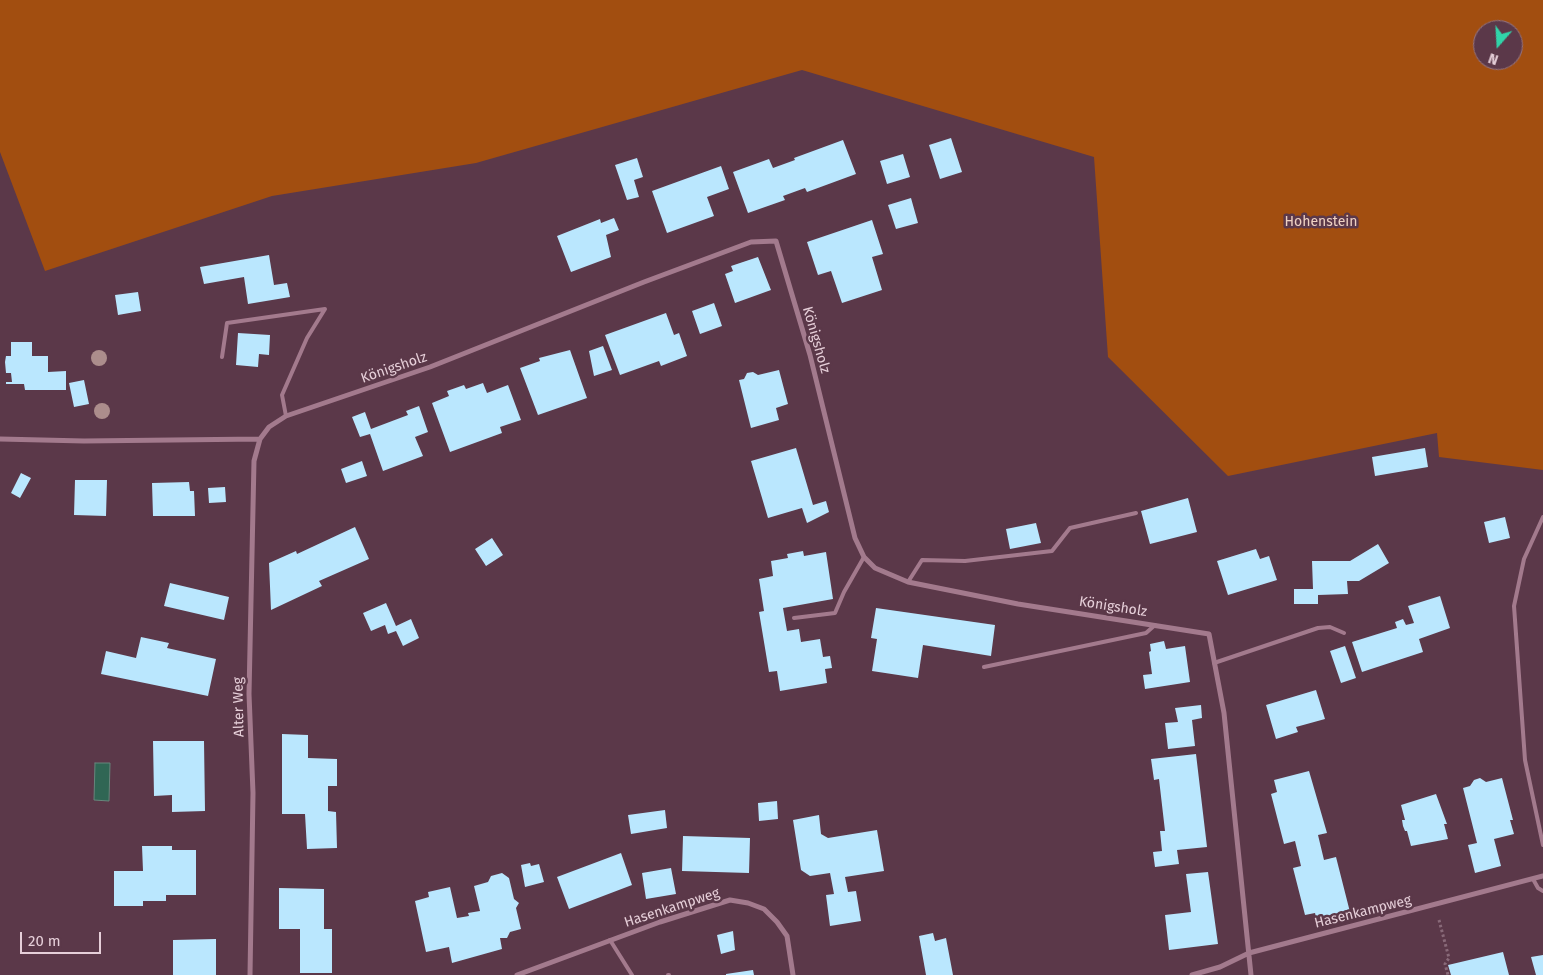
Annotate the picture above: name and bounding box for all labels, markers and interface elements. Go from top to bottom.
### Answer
north arrow [1473,20,1523,70]
text: N [1486,49,1500,68]
park label: Hohenstein [1285,214,1357,230]
street label: Königsholz [798,305,834,375]
street label: Königsholz [359,349,429,387]
street label: Königsholz [1078,593,1148,621]
street label: Alter Weg [230,677,248,737]
street label: Hasenkampweg [622,885,722,931]
street label: Hasenkampweg [1313,892,1413,932]
scale bar [22,922,104,954]
text: 20 m [28,932,61,950]

